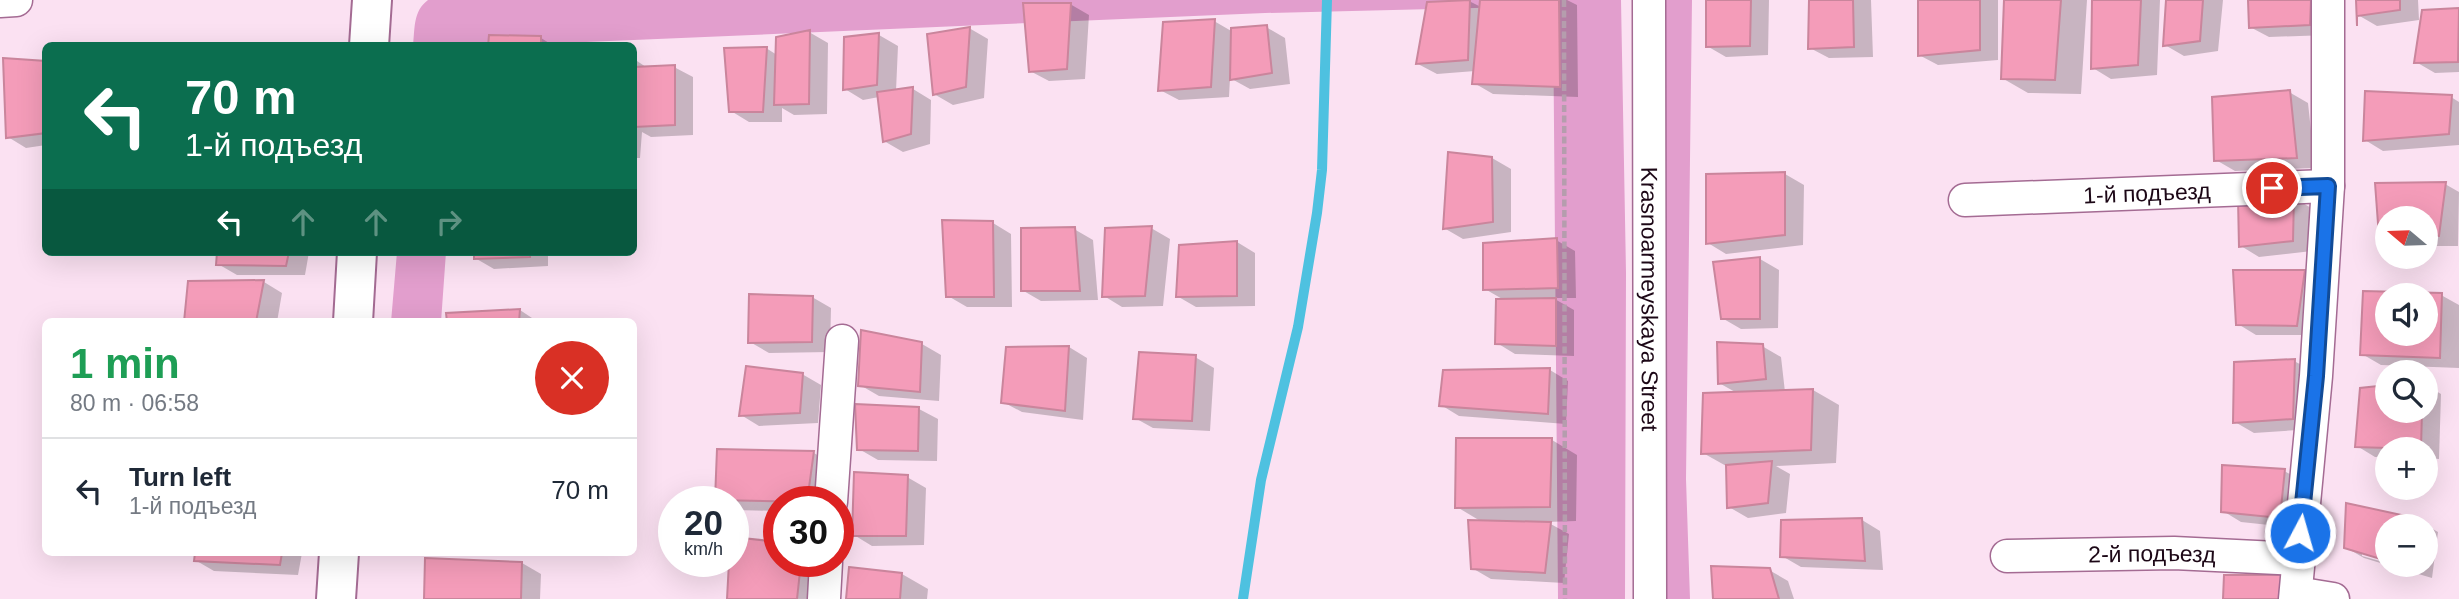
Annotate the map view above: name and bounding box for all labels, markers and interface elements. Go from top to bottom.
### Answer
icon: left [70,70,161,161]
text: 70 m [185,70,297,124]
text: 1-й подъезд [185,127,362,163]
pin [2242,158,2302,218]
street label: Krasnoarmeyskaya Street [1636,167,1663,432]
icon: arrive [2253,169,2291,207]
street label: 1-й подъезд [2083,178,2212,208]
icon: left [211,203,249,241]
icon: ahead [284,203,322,241]
icon: ahead [357,203,395,241]
icon: right [430,203,468,241]
north arrow [2375,206,2438,270]
map controls [2375,206,2438,577]
button: sound [2375,283,2438,346]
text: 1 min [70,340,180,387]
button: close [535,341,609,415]
button: search [2375,360,2438,423]
text: 80 m · 06:58 [70,390,199,416]
button: + [2375,437,2438,500]
text: Turn left [129,462,231,492]
icon: left [70,472,108,510]
text: 70 m [551,475,609,505]
speed limit sign: 30 [763,486,854,577]
text: 1-й подъезд [129,493,256,519]
position arrow [2263,496,2337,570]
text: 20 [684,503,723,542]
button: − [2375,514,2438,577]
text: km/h [684,539,723,559]
street label: 2-й подъезд [2088,540,2217,568]

